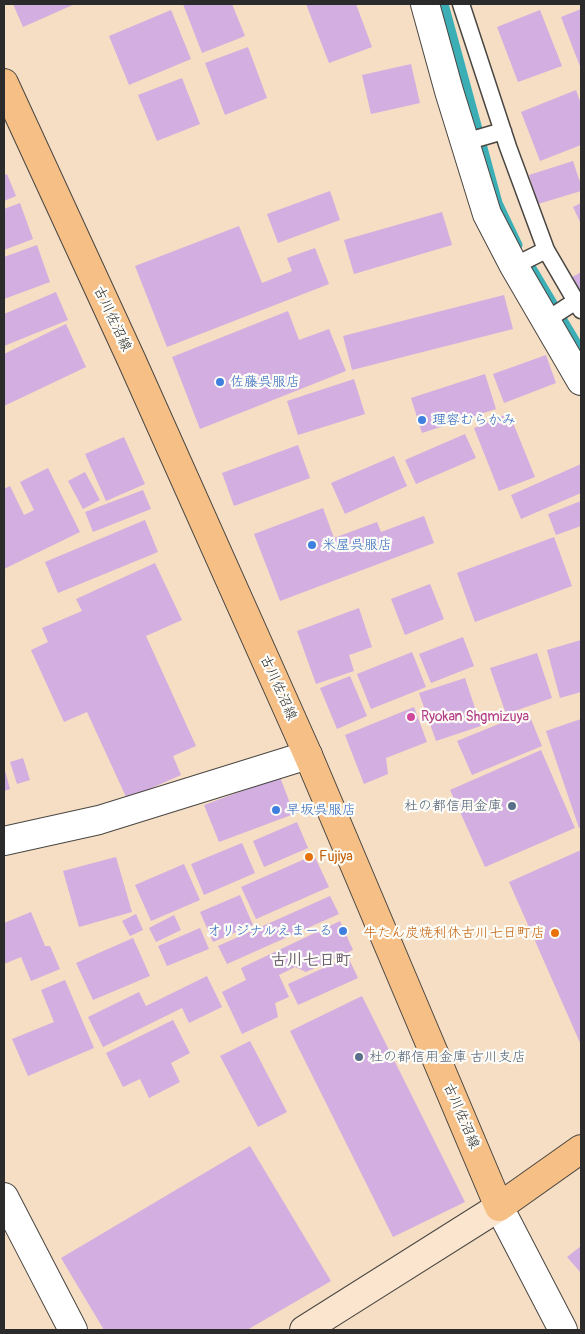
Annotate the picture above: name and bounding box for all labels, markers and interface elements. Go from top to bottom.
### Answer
street label: 古川佐沼線 [90,284,134,354]
place label: 佐藤呉服店 [230,374,300,390]
marker: 佐藤呉服店 [214,376,226,388]
place label: 理容むらかみ [432,412,516,428]
marker: 理容むらかみ [416,414,428,426]
place label: 米屋呉服店 [322,537,392,553]
marker: 米屋呉服店 [306,539,318,551]
street label: 古川佐沼線 [256,653,300,723]
place label: Ryokan Shgmizuya [421,709,529,725]
marker: Ryokan Shgmizuya [405,711,417,723]
place label: 杜の都信用金庫 [404,798,502,814]
marker: 杜の都信用金庫 [506,800,518,812]
place label: 早坂呉服店 [286,802,356,818]
marker: 早坂呉服店 [270,804,282,816]
place label: Fujiya [319,849,353,865]
marker: Fujiya [303,851,315,863]
place label: オリジナルえまーる [207,923,333,939]
marker: オリジナルえまーる [337,925,349,937]
place label: 牛たん炭焼利休古川七日町店 [363,925,545,941]
marker: 牛たん炭焼利休古川七日町店 [549,927,561,939]
district label: 古川七日町 [271,951,351,971]
place label: 杜の都信用金庫 古川支店 [369,1049,526,1065]
marker: 杜の都信用金庫 古川支店 [353,1051,365,1063]
street label: 古川佐沼線 [440,1081,482,1151]

